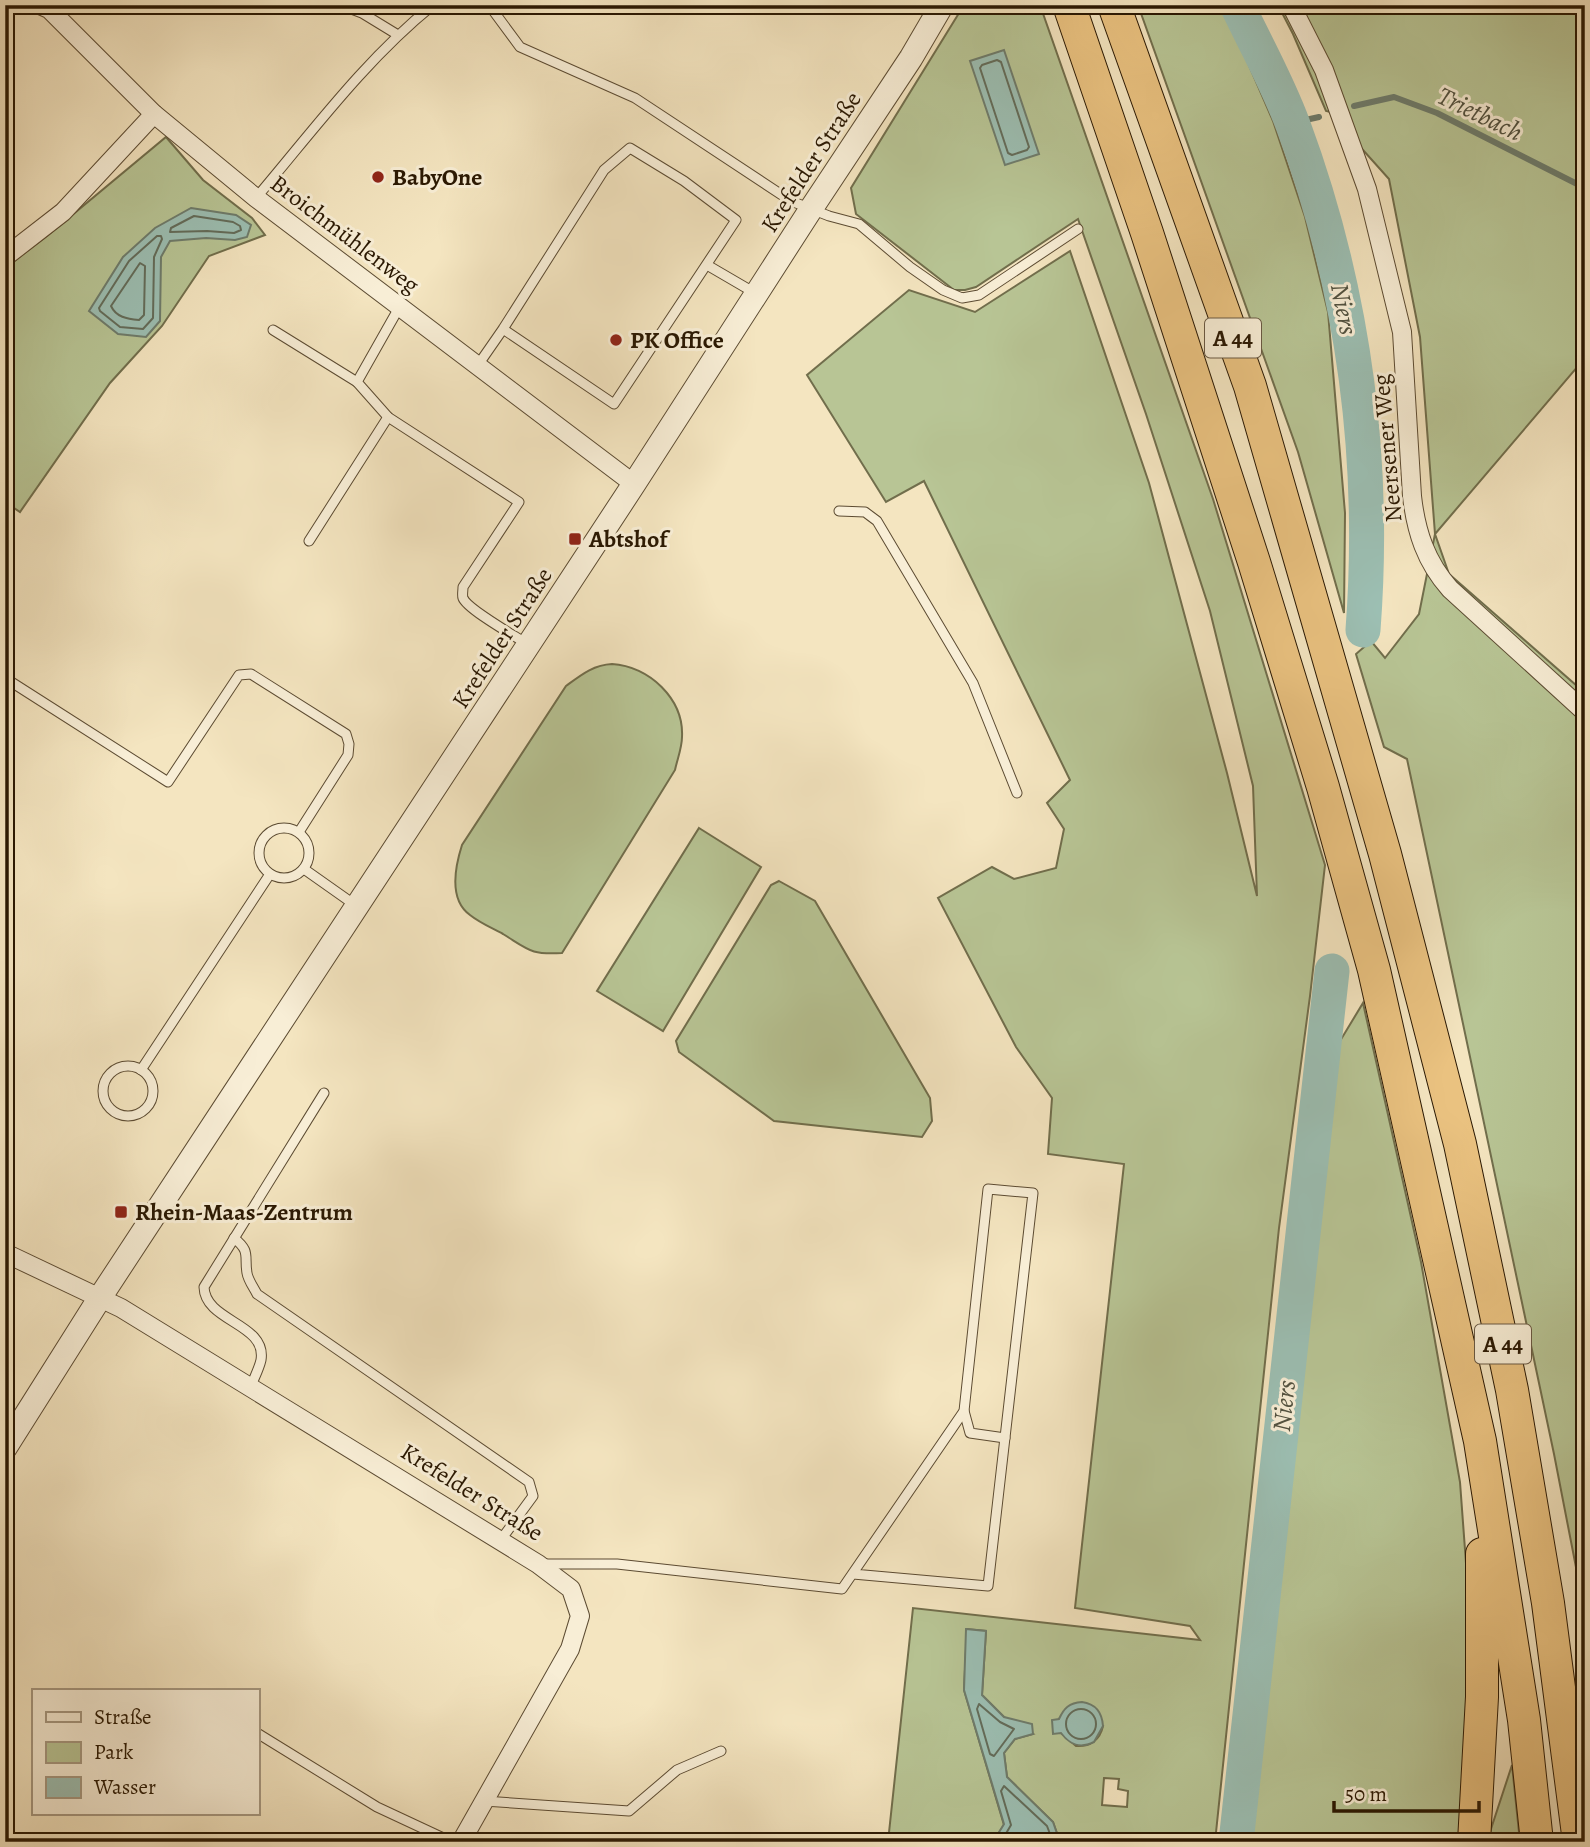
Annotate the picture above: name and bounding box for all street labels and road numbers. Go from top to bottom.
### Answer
street label: Krefelder Straße [753,85,869,239]
street label: Broichmühlenweg [264,167,426,301]
road number: A 44 [1205,318,1261,358]
street label: Neersener Weg [1365,372,1409,524]
street label: Krefelder Straße [444,561,560,715]
road number: A 44 [1475,1324,1531,1364]
street label: Krefelder Straße [395,1435,549,1549]

